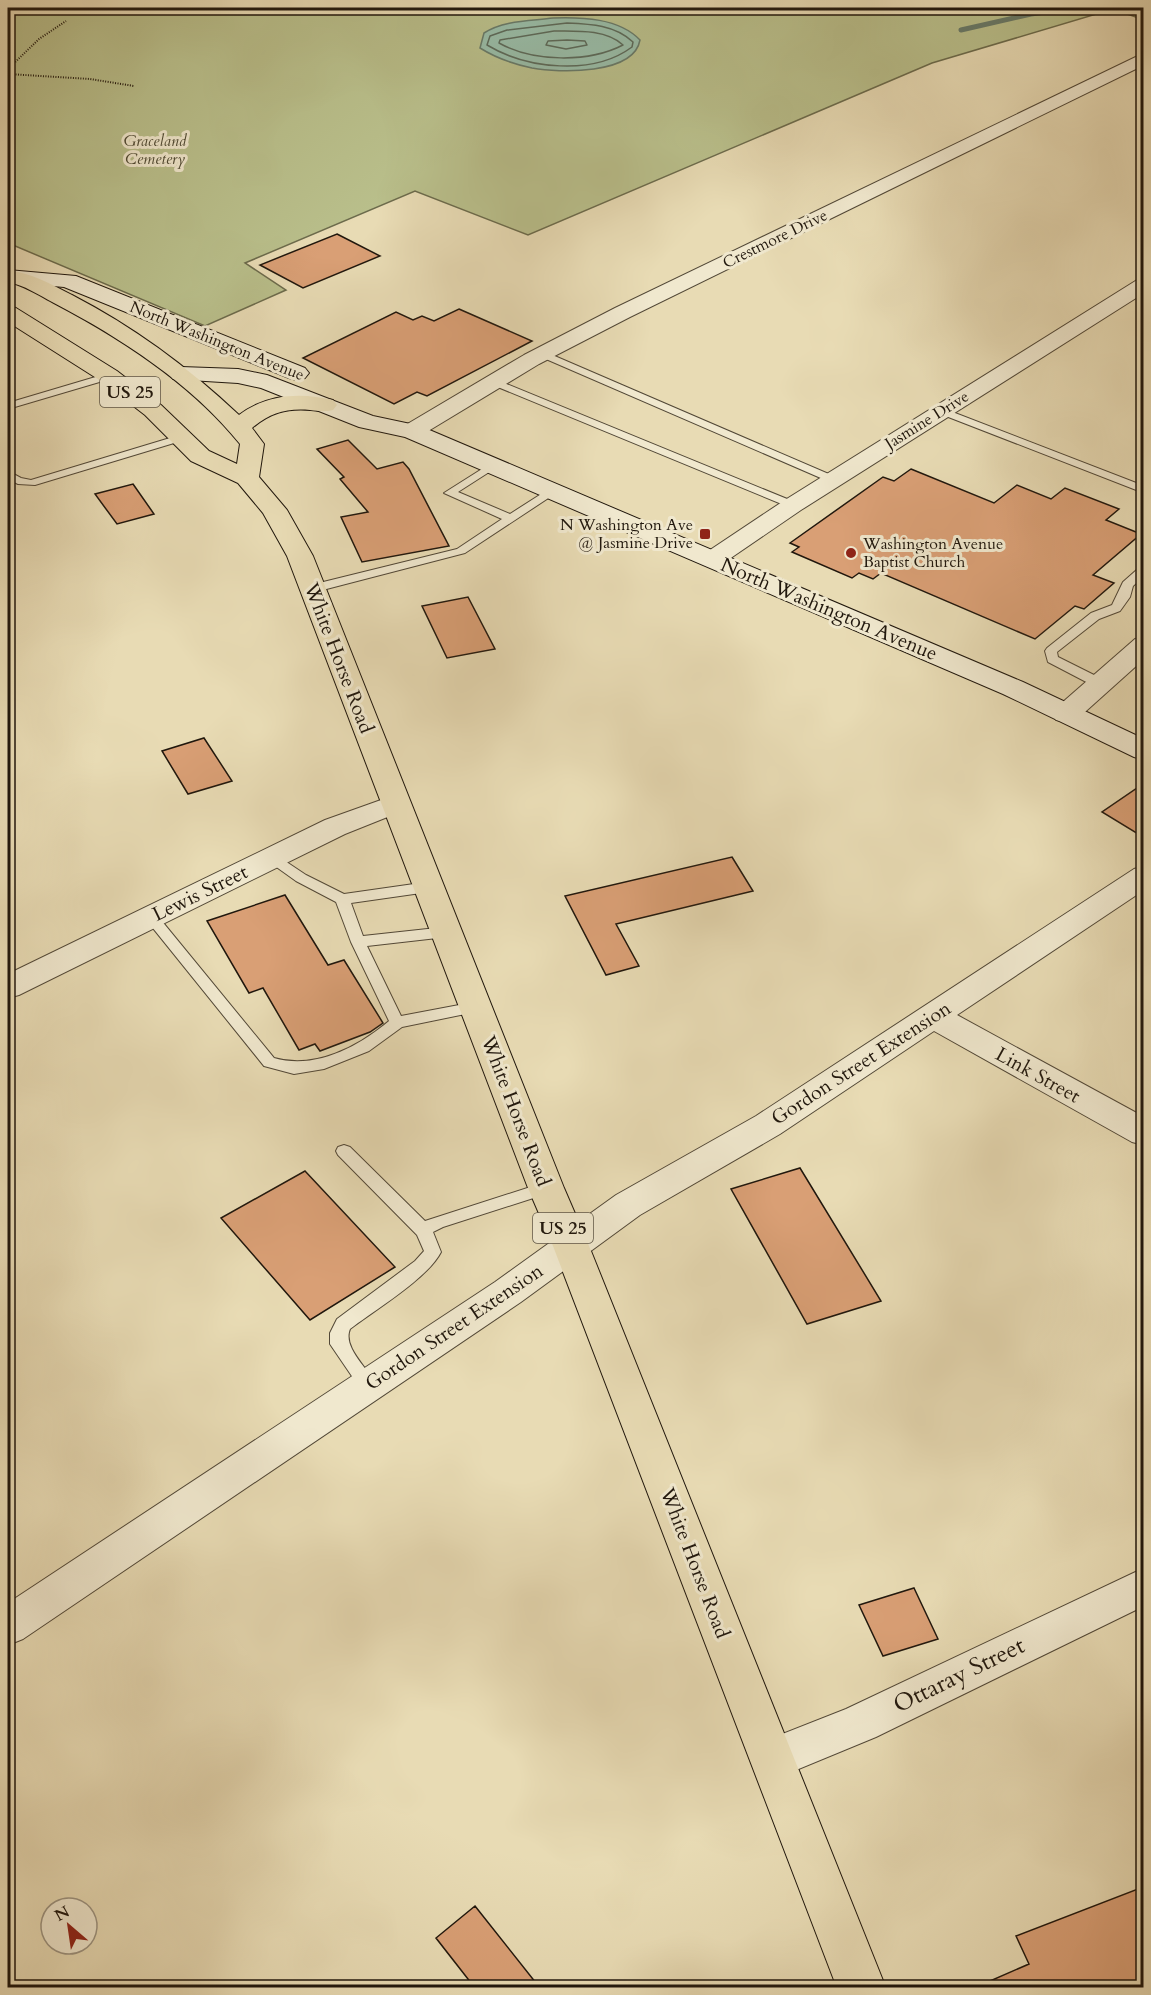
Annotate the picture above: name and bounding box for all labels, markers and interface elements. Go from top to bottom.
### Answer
park label: Graceland Cemetery [124,130,188,170]
street label: Crestmore Drive [719,204,831,274]
street label: North Washington Avenue [126,296,308,386]
road number: US 25 [100,377,160,407]
street label: Jasmine Drive [879,385,973,456]
place label: N Washington Ave @ Jasmine Drive [560,514,693,554]
marker: N Washington Ave @ Jasmine Drive [698,527,712,541]
place label: Washington Avenue Baptist Church [862,533,1003,573]
marker: Washington Avenue Baptist Church [844,546,858,560]
street label: North Washington Avenue [716,551,942,667]
street label: White Horse Road [297,578,380,738]
street label: Lewis Street [148,858,253,928]
street label: Gordon Street Extension [766,994,957,1131]
street label: White Horse Road [474,1031,557,1191]
street label: Link Street [991,1041,1086,1110]
road number: US 25 [533,1213,593,1243]
street label: Gordon Street Extension [360,1257,549,1397]
street label: White Horse Road [653,1483,736,1643]
street label: Ottaray Street [888,1629,1031,1721]
north arrow [39,1896,99,1956]
text: N [51,1901,74,1927]

